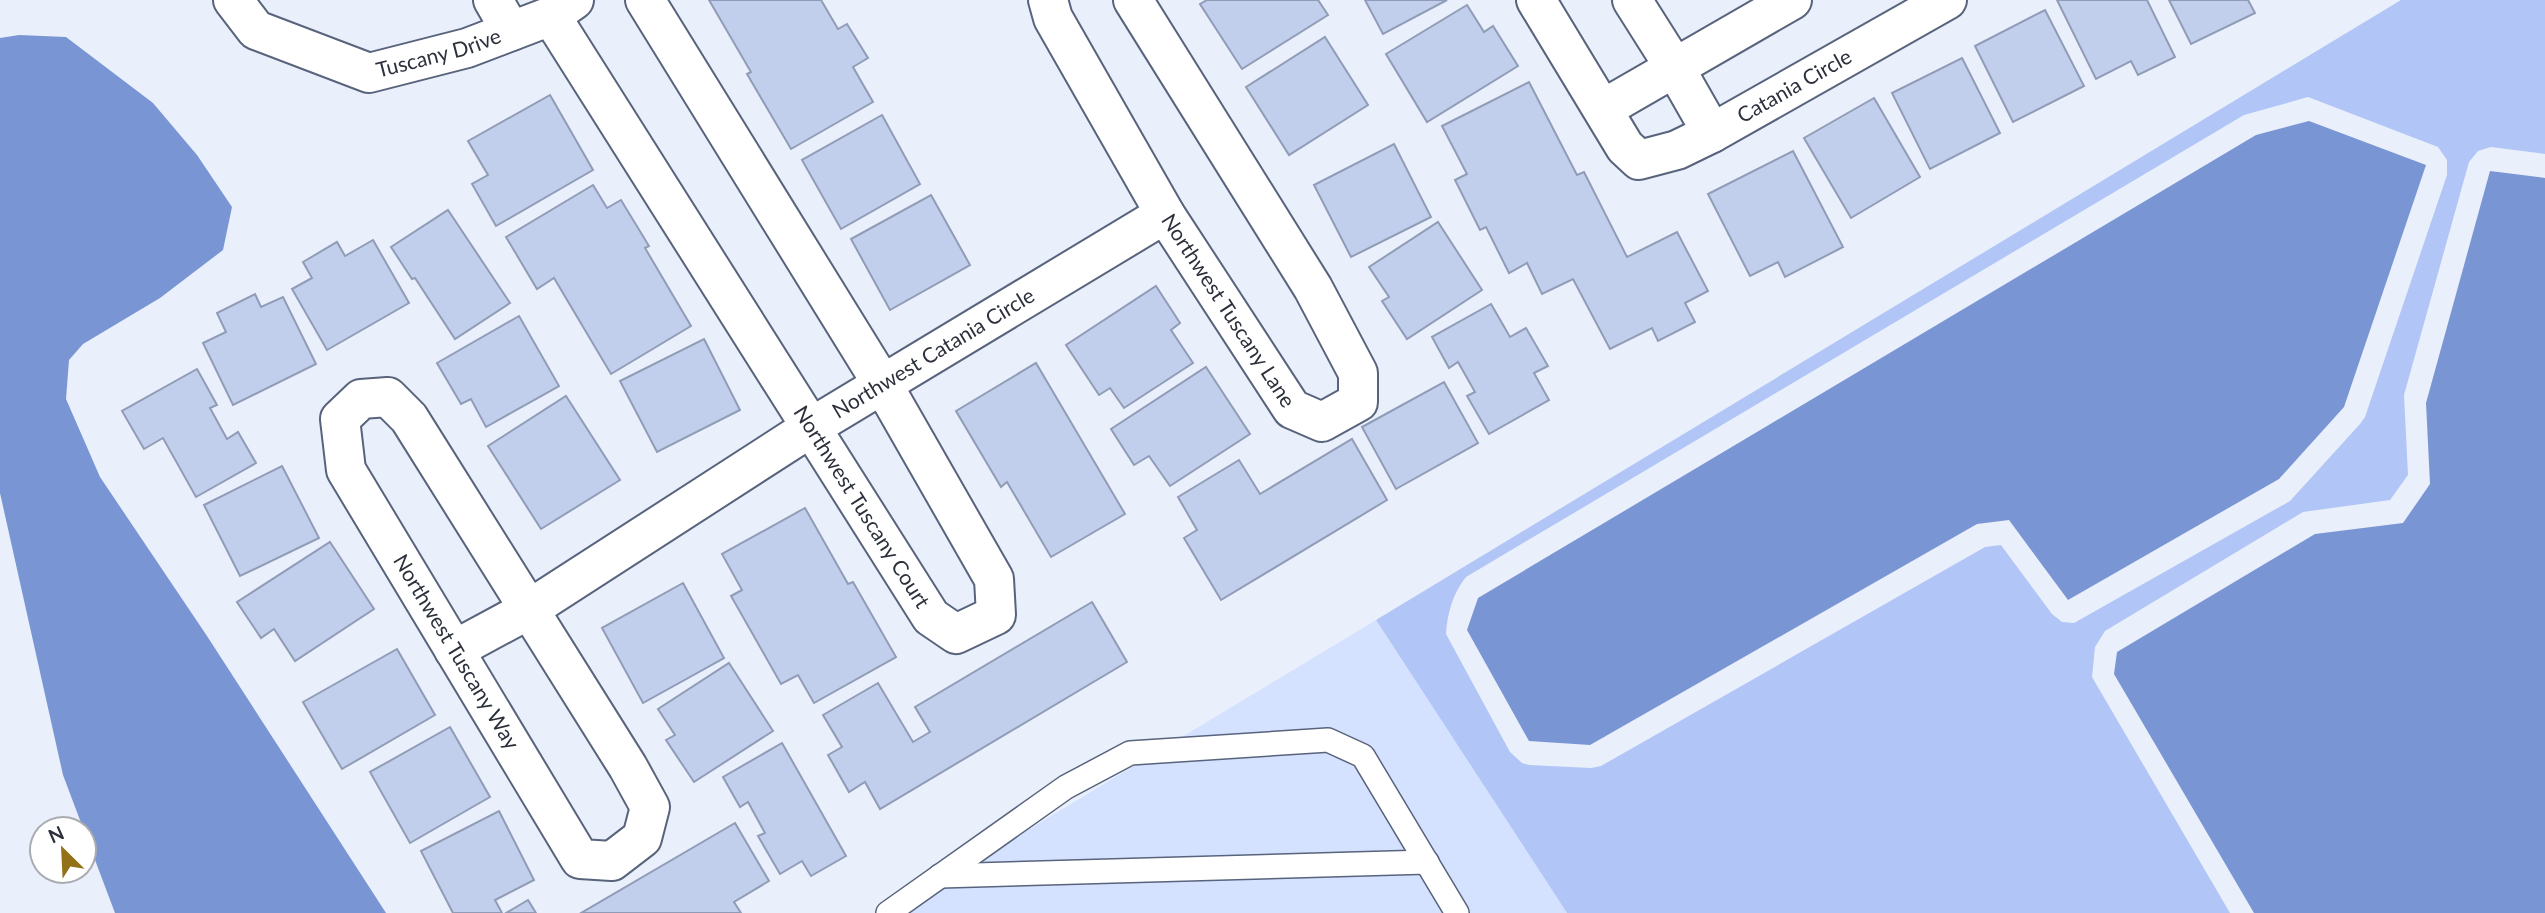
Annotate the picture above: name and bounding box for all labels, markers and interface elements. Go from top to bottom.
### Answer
street label: Tuscany Drive [373,22,504,82]
street label: Catania Circle [1732,43,1855,127]
street label: Northwest Tuscany Lane [1157,208,1301,412]
street label: Northwest Catania Circle [827,282,1038,423]
street label: Northwest Tuscany Court [789,400,936,613]
street label: Northwest Tuscany Way [389,549,526,753]
north arrow [28,815,98,885]
text: N [45,821,67,847]

